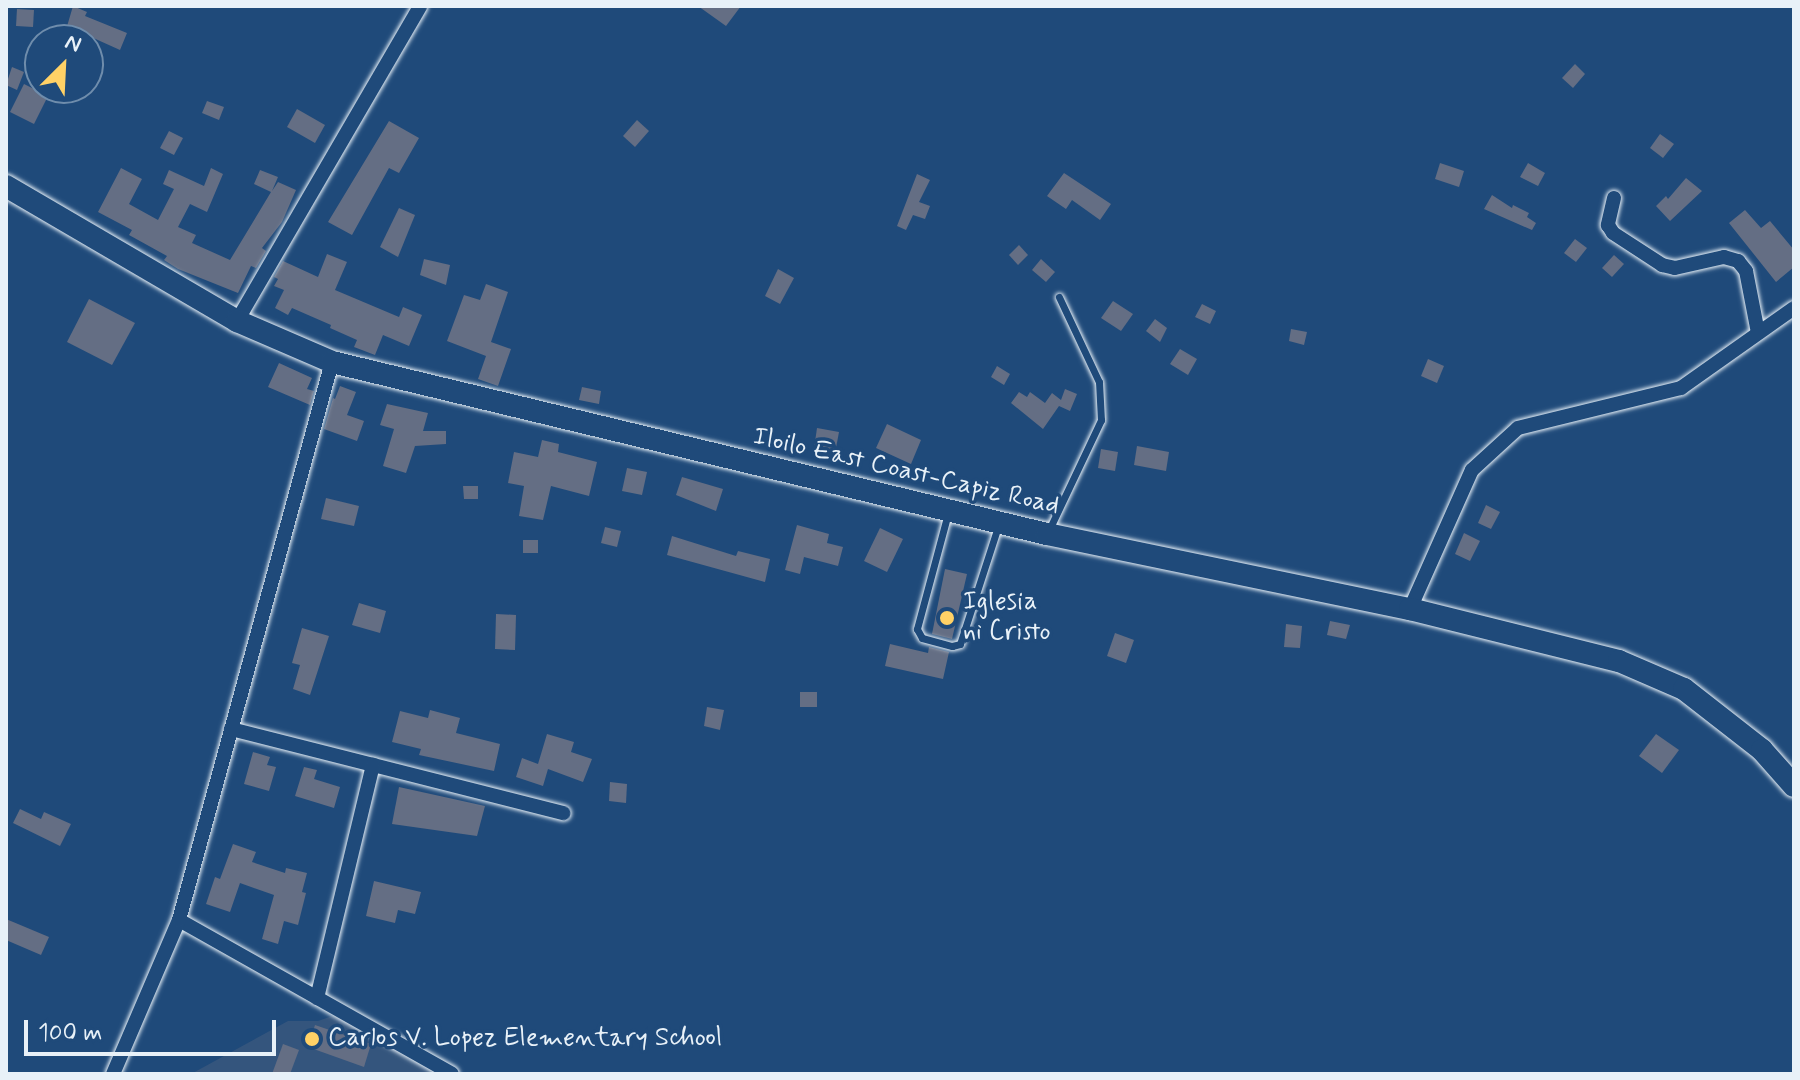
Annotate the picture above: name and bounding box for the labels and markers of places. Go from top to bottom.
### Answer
place label: Iglesia ni Cristo [963,587,1052,648]
marker: Iglesia ni Cristo [938,609,956,627]
place label: Carlos V. Lopez Elementary School [328,1023,721,1055]
marker: Carlos V. Lopez Elementary School [303,1030,321,1048]

